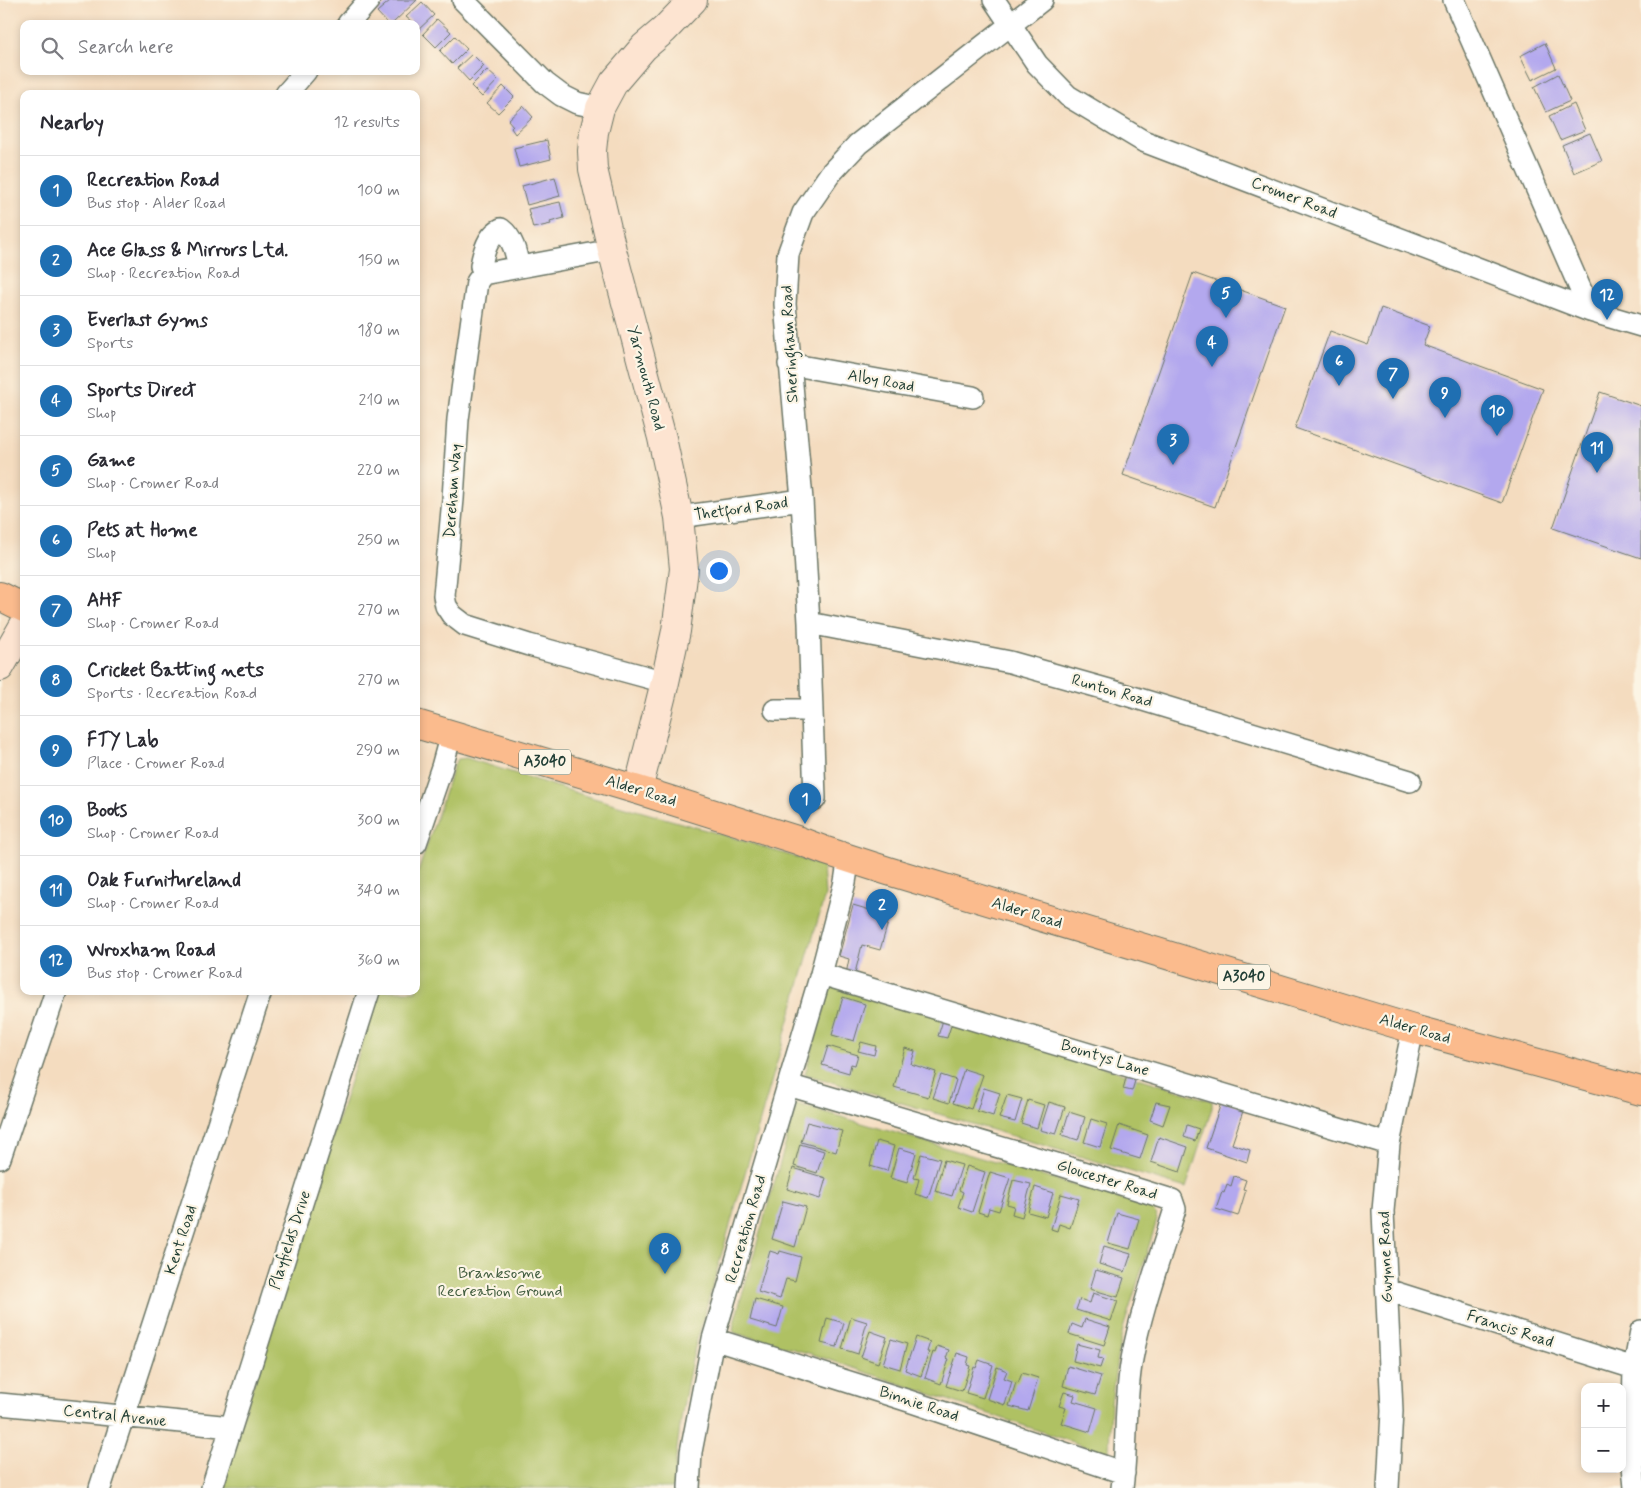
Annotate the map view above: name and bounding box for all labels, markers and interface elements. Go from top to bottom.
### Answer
search box [20,20,420,75]
icon: search [38,34,66,62]
text: Search here [78,35,174,60]
text: Nearby [40,109,104,137]
text: 12 results [334,112,400,133]
text: Recreation Road [87,168,219,193]
street label: Cromer Road [1248,172,1340,224]
text: 1 [52,180,60,201]
text: 100 m [357,180,400,201]
text: Bus stop · Alder Road [87,193,226,214]
text: Ace Glass & Mirrors Ltd. [87,238,288,263]
text: 2 [52,250,60,271]
text: 150 m [358,250,400,271]
text: Shop · Recreation Road [87,263,240,284]
pin: 5 [1210,277,1242,318]
pin: 12 [1591,279,1623,320]
street label: Sheringham Road [776,285,805,403]
text: Everlast Gyms [87,308,208,333]
text: 3 [52,320,60,341]
text: 180 m [357,320,400,341]
street label: Yarmouth Road [622,323,670,433]
pin: 4 [1196,326,1228,367]
text: Sports [87,333,133,354]
pin: 6 [1323,345,1355,386]
pin: 7 [1377,358,1409,399]
street label: Alby Road [846,365,916,397]
pin: 9 [1429,377,1461,418]
text: Sports Direct [87,378,196,403]
text: 4 [51,390,61,411]
text: 210 m [359,390,400,411]
pin: 10 [1481,395,1513,436]
text: Shop [87,403,116,424]
pin: 3 [1157,424,1189,465]
pin: 11 [1581,432,1613,473]
street label: Dereham Way [439,443,467,539]
text: Game [87,448,135,473]
text: 5 [51,460,61,481]
text: 220 m [357,460,400,481]
text: Shop · Cromer Road [87,473,219,494]
street label: Thetford Road [693,492,790,528]
text: Pets at Home [87,518,198,543]
text: 6 [52,530,60,551]
text: 250 m [357,530,400,551]
text: Shop [87,543,116,564]
your location [706,558,732,584]
text: AHF [87,588,123,613]
text: 7 [51,600,61,621]
text: 270 m [357,600,400,621]
text: Shop · Cromer Road [87,613,219,634]
text: Cricket Batting nets [87,658,264,683]
street label: Runton Road [1069,669,1155,713]
text: 8 [51,670,61,691]
text: 270 m [357,670,400,691]
text: Sports · Recreation Road [87,683,257,704]
text: FTY Lab [87,728,158,753]
text: 9 [52,740,60,761]
text: 290 m [356,740,400,761]
road number: A3040 [519,750,571,774]
text: Place · Cromer Road [87,753,225,774]
street label: Alder Road [603,770,679,812]
pin: 1 [789,783,821,824]
text: Boots [87,798,127,823]
text: 10 [48,810,64,831]
text: 300 m [357,810,400,831]
text: Shop · Cromer Road [87,823,219,844]
text: Oak Furnitureland [87,868,241,893]
text: 11 [49,880,63,901]
text: 340 m [356,880,400,901]
pin: 2 [866,889,898,930]
street label: Alder Road [989,892,1065,934]
text: Shop · Cromer Road [87,893,219,914]
text: Wroxham Road [87,938,215,963]
text: 12 [48,950,64,971]
text: 360 m [357,950,400,971]
text: Bus stop · Cromer Road [87,963,242,984]
road number: A3040 [1218,964,1270,990]
street label: Alder Road [1377,1009,1453,1049]
street label: Bountys Lane [1058,1035,1152,1081]
street label: Gloucester Road [1054,1155,1160,1205]
street label: Recreation Road [721,1173,771,1285]
street label: Playfields Drive [264,1188,316,1292]
street label: Kent Road [160,1203,202,1277]
street label: Gwynne Road [1374,1211,1398,1303]
pin: 8 [649,1233,681,1274]
park label: Branksome Recreation Ground [437,1263,563,1302]
street label: Francis Road [1464,1305,1556,1353]
street label: Binnie Road [877,1381,961,1427]
map controls [1581,1383,1626,1473]
button: + [1581,1383,1626,1428]
street label: Central Avenue [62,1400,168,1432]
button: − [1581,1428,1626,1473]

